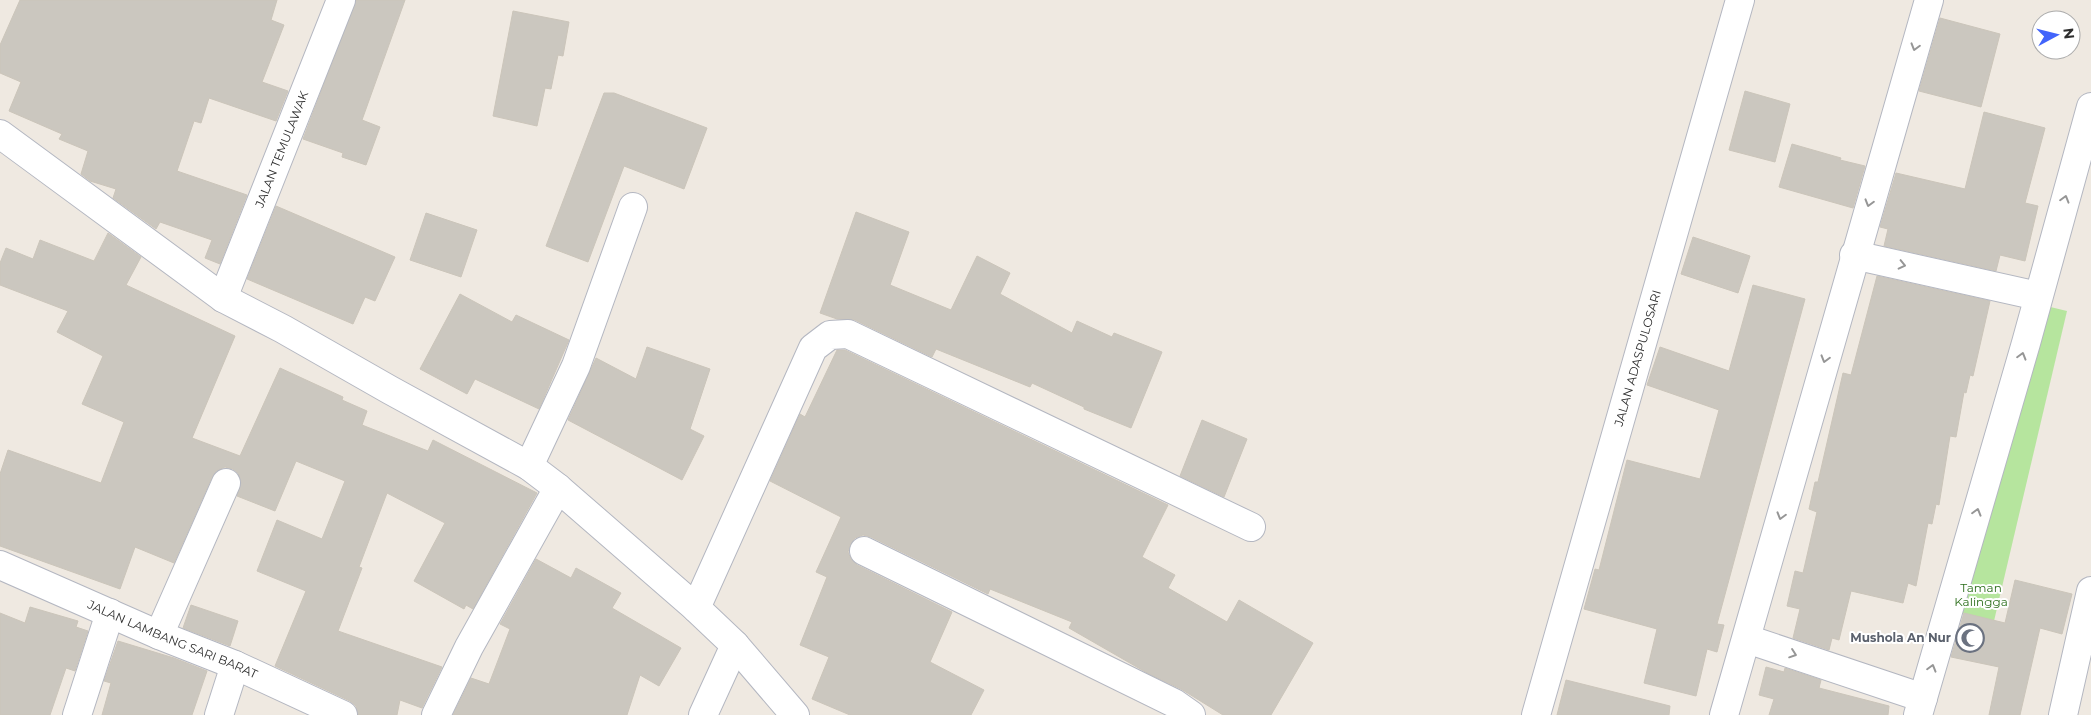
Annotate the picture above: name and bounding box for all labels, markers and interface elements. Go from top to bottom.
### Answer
north arrow [2031,10,2081,60]
text: N [2059,27,2079,40]
one-way arrow [1910,42,1920,50]
street label: JALAN TEMULAWAK [251,88,311,211]
one-way arrow [2059,195,2070,204]
one-way arrow [1865,198,1875,206]
one-way arrow [1897,260,1906,270]
street label: JALAN ADASPULOSARI [1611,288,1664,429]
one-way arrow [2017,352,2027,361]
one-way arrow [1820,355,1831,364]
one-way arrow [1971,508,1982,516]
one-way arrow [1777,511,1787,519]
park label: Taman Kalingga [1954,580,2008,609]
street label: JALAN LAMBANG SARI BARAT [85,596,260,681]
mosque icon: Mushola An Nur [1955,623,1985,653]
place label: Mushola An Nur [1850,630,1951,645]
one-way arrow [1788,648,1797,658]
one-way arrow [1926,665,1936,673]

